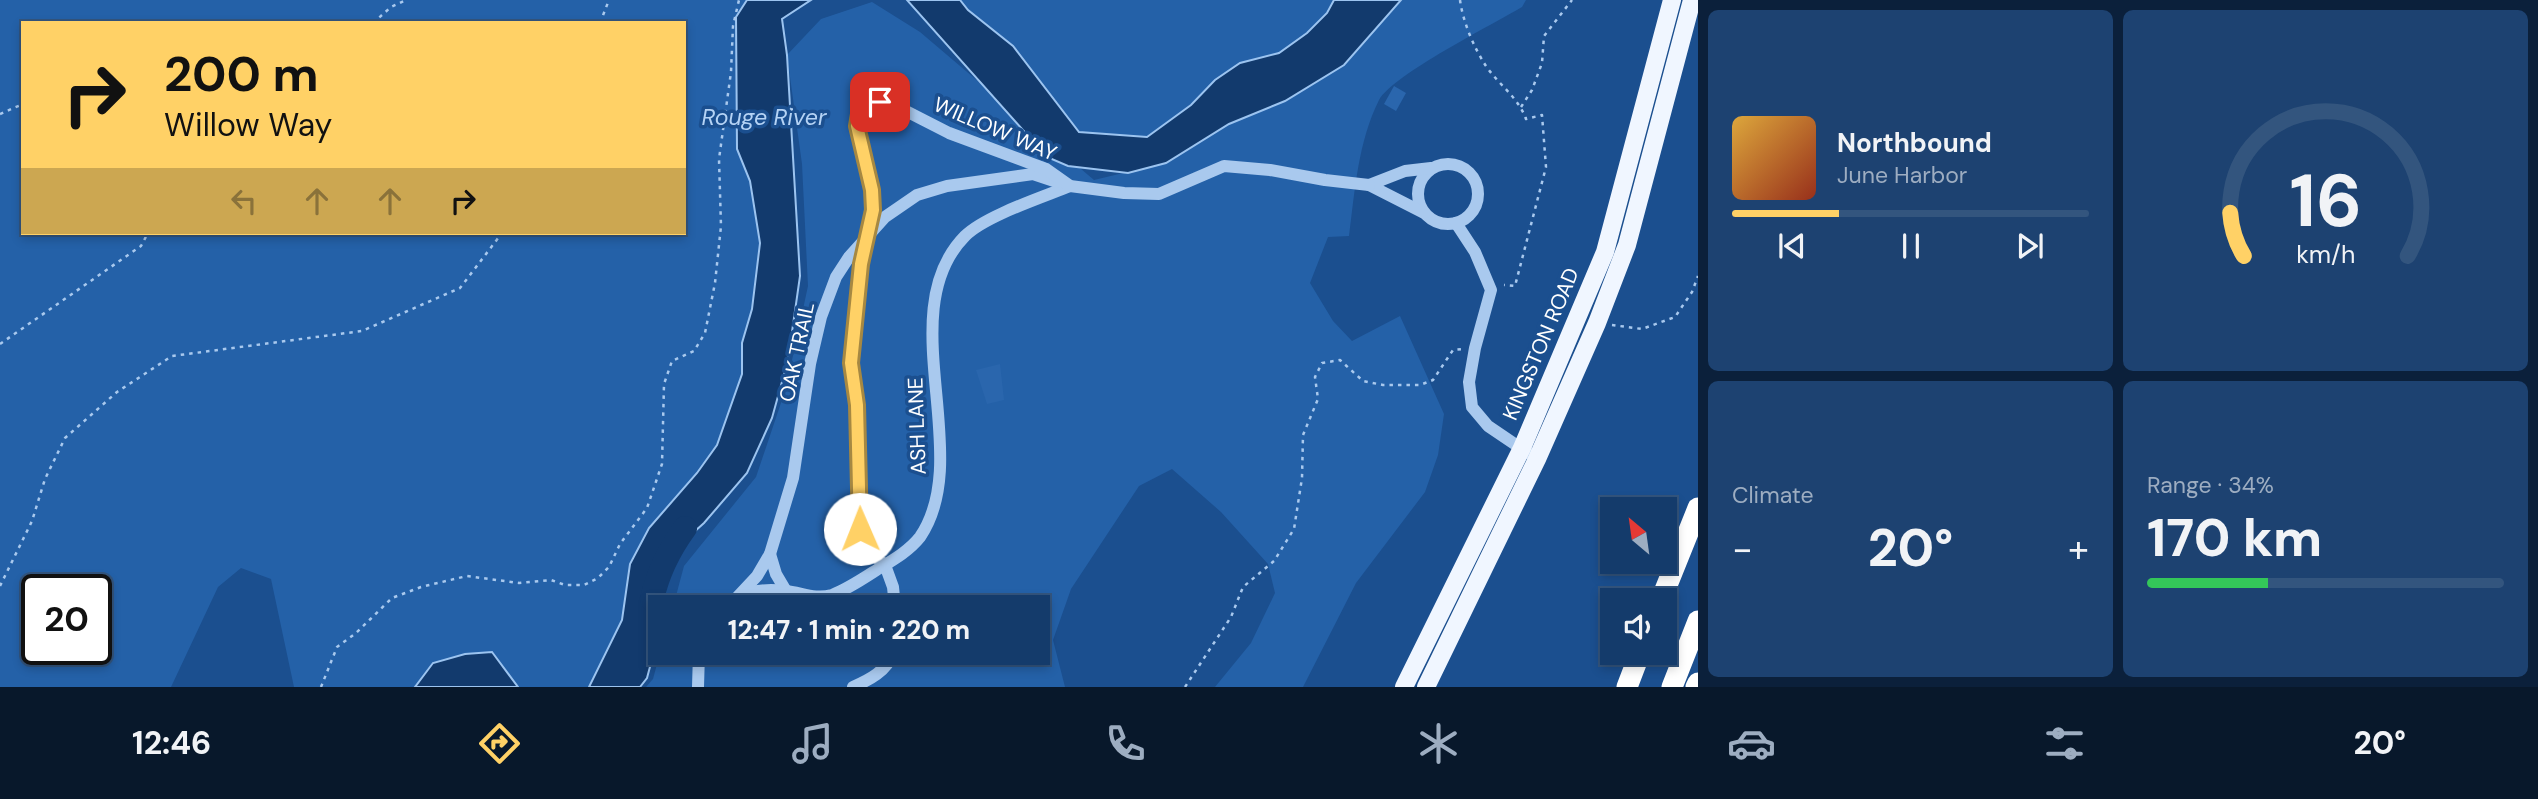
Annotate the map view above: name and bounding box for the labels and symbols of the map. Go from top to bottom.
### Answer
pin [850,72,910,132]
street label: WILLOW WAY [929,90,1061,168]
water label: Rouge River [701,102,828,132]
street label: KINGSTON ROAD [1496,264,1586,424]
street label: OAK TRAIL [773,300,821,404]
street label: ASH LANE [901,377,933,475]
position arrow [823,492,897,566]
north arrow [1600,497,1676,574]
speed limit sign: 20 [21,574,112,665]

